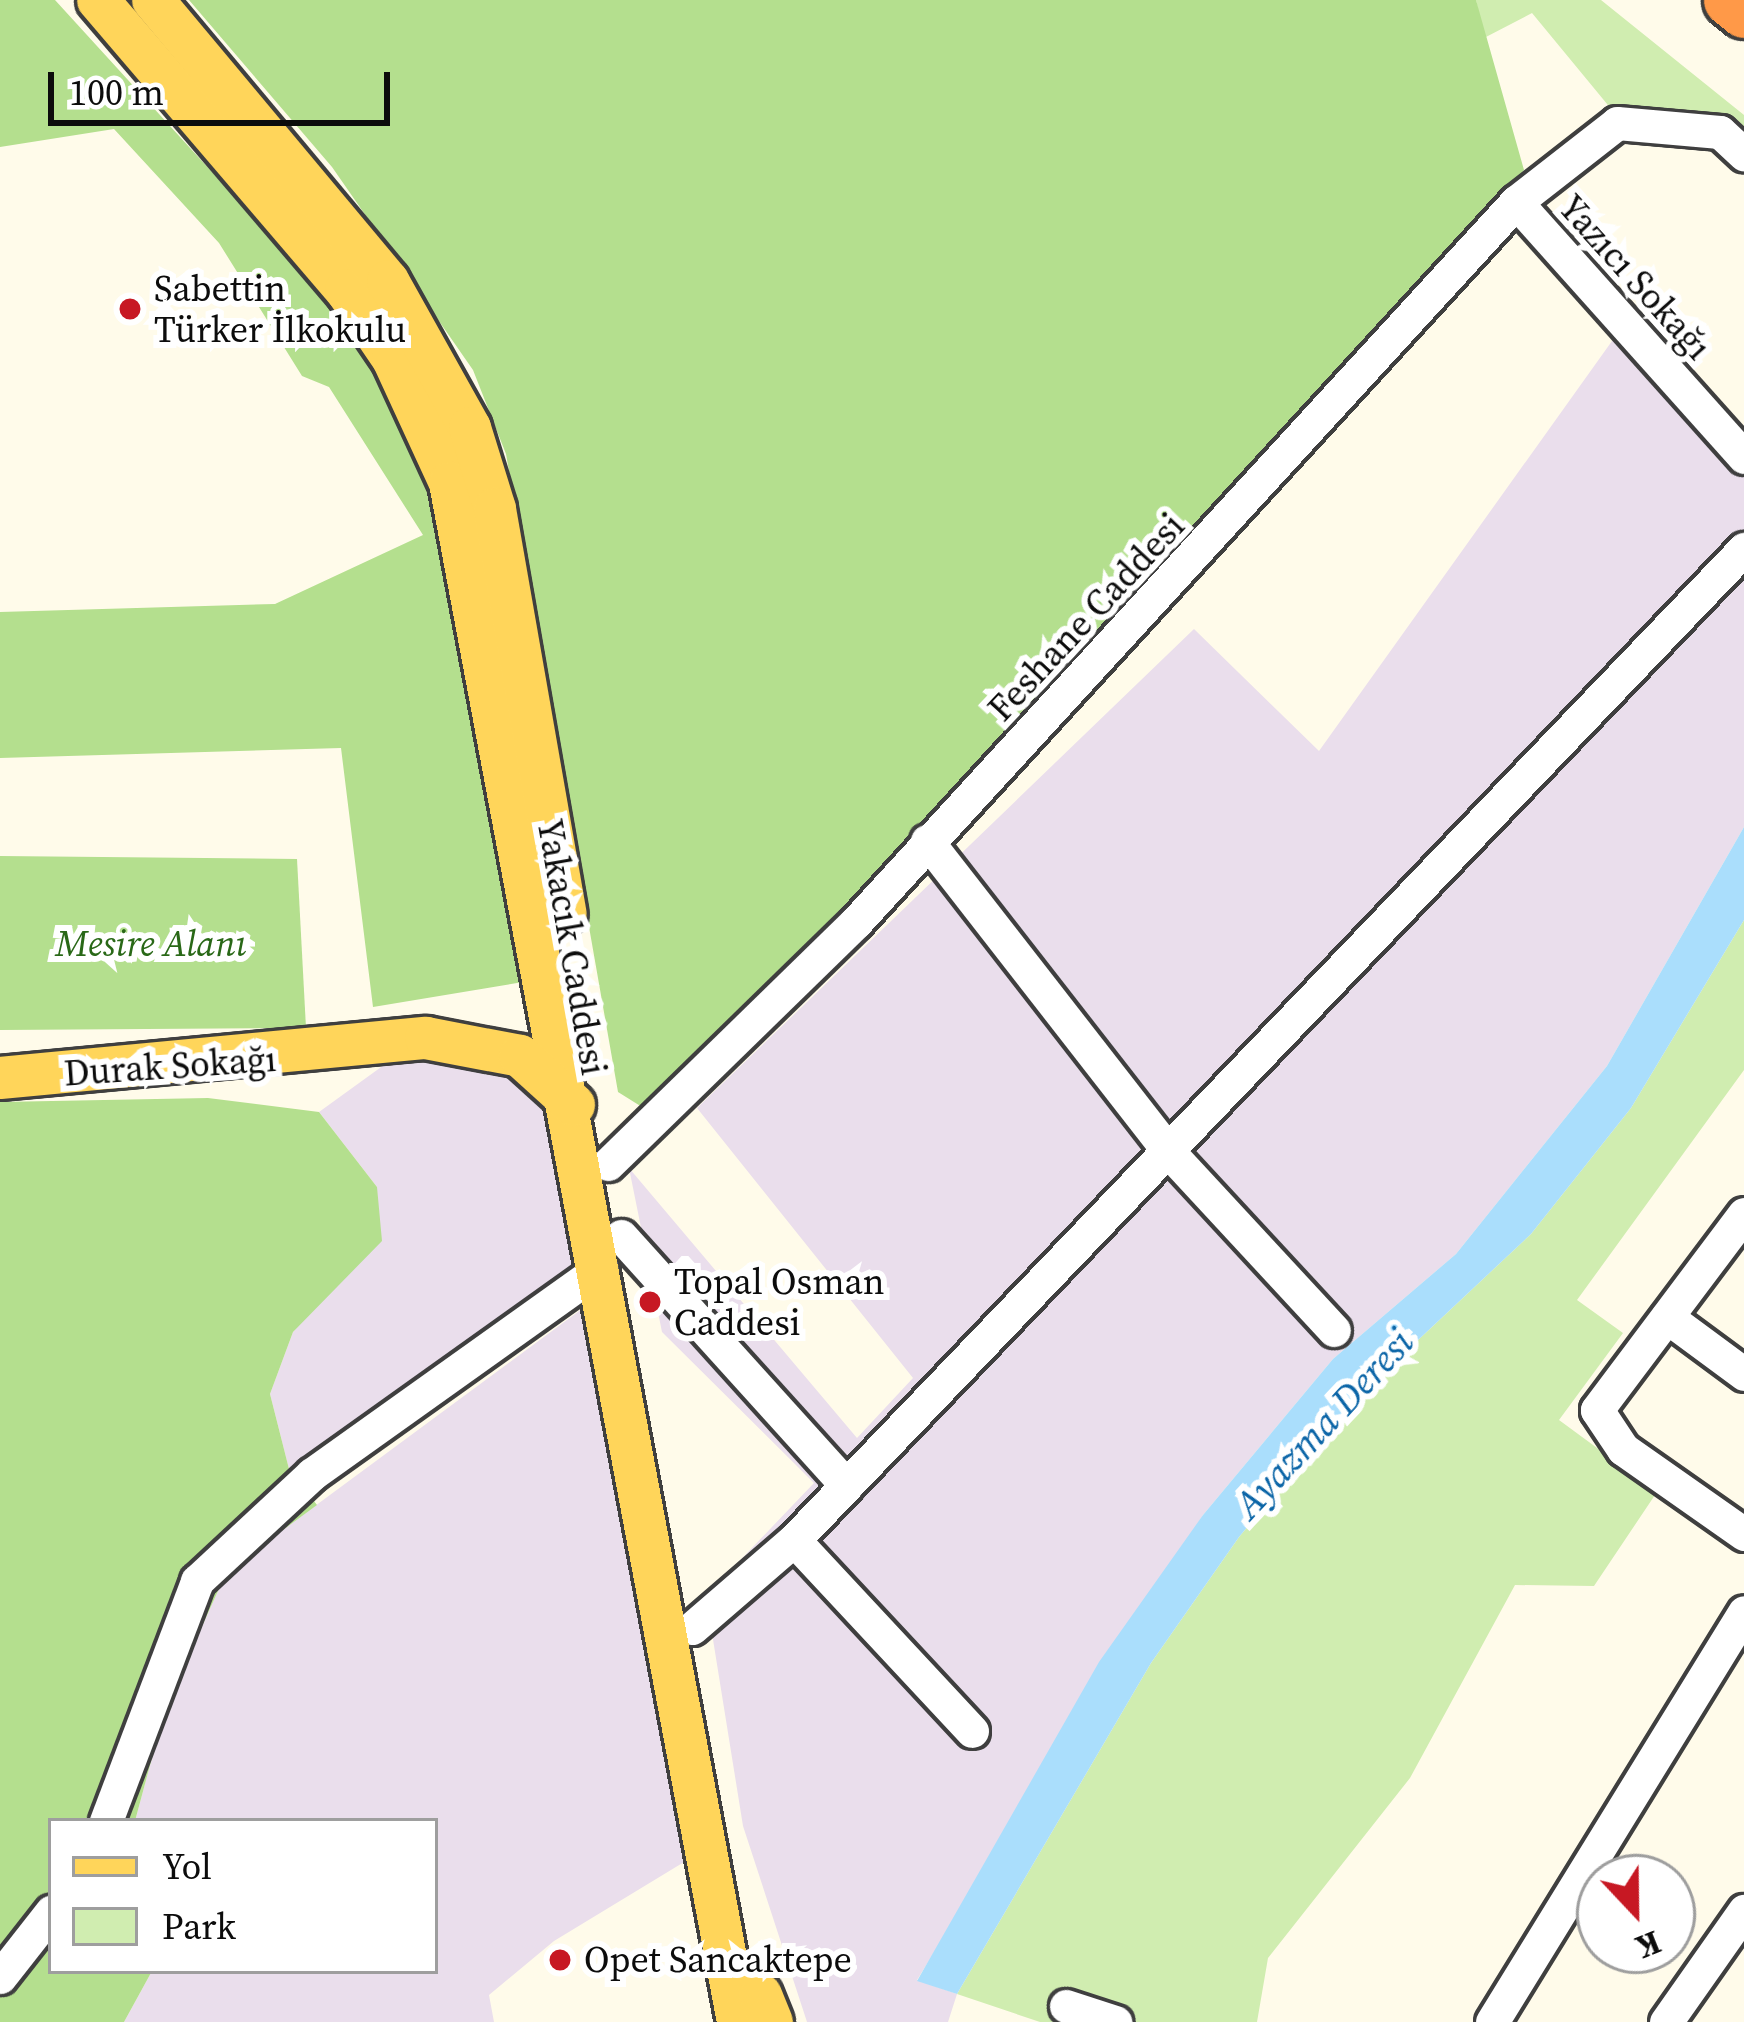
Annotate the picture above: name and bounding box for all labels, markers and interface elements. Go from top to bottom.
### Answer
scale bar [54,48,396,122]
text: 100 m [69,68,164,117]
street label: Yazıcı Sokağı [1550,186,1720,368]
place label: Sabettin Türker İlkokulu [154,266,406,351]
marker: Sabettin Türker İlkokulu [117,296,143,322]
street label: Feshane Caddesi [979,504,1193,730]
street label: Yakacık Caddesi [528,816,616,1078]
park label: Mesire Alanı [56,922,246,966]
street label: Durak Sokağı [62,1037,278,1095]
place label: Topal Osman Caddesi [674,1259,885,1344]
marker: Topal Osman Caddesi [637,1289,663,1315]
water label: Ayazma Deresi [1224,1320,1424,1528]
legend [48,1818,438,1974]
text: Yol [162,1842,212,1891]
north arrow [1576,1854,1696,1974]
text: Park [162,1902,236,1951]
text: K [1629,1920,1668,1970]
place label: Opet Sancaktepe [584,1938,852,1982]
marker: Opet Sancaktepe [547,1947,573,1973]

